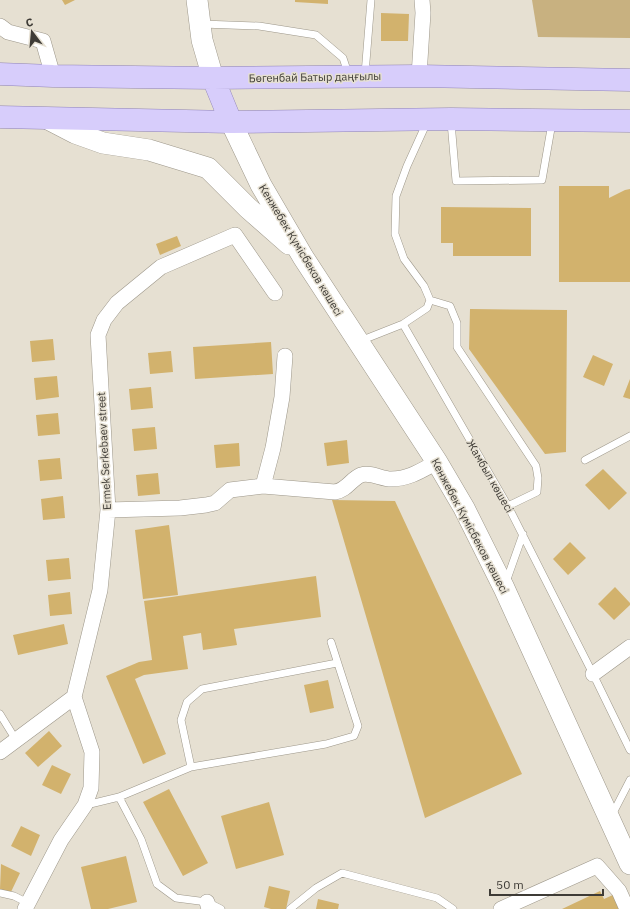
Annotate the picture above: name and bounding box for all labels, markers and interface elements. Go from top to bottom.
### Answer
north arrow [12,12,52,52]
text: С [24,15,35,30]
street label: Бөгенбай Батыр даңғылы [249,69,381,85]
street label: Кенжебек Күмісбеков көшесі [256,182,346,318]
street label: Ermek Serkebaev street [94,392,114,510]
street label: Жамбыл көшесі [463,437,517,515]
street label: Кенжебек Күмісбеков көшесі [428,456,512,596]
scale bar [490,871,603,897]
text: 50 m [496,877,524,892]

